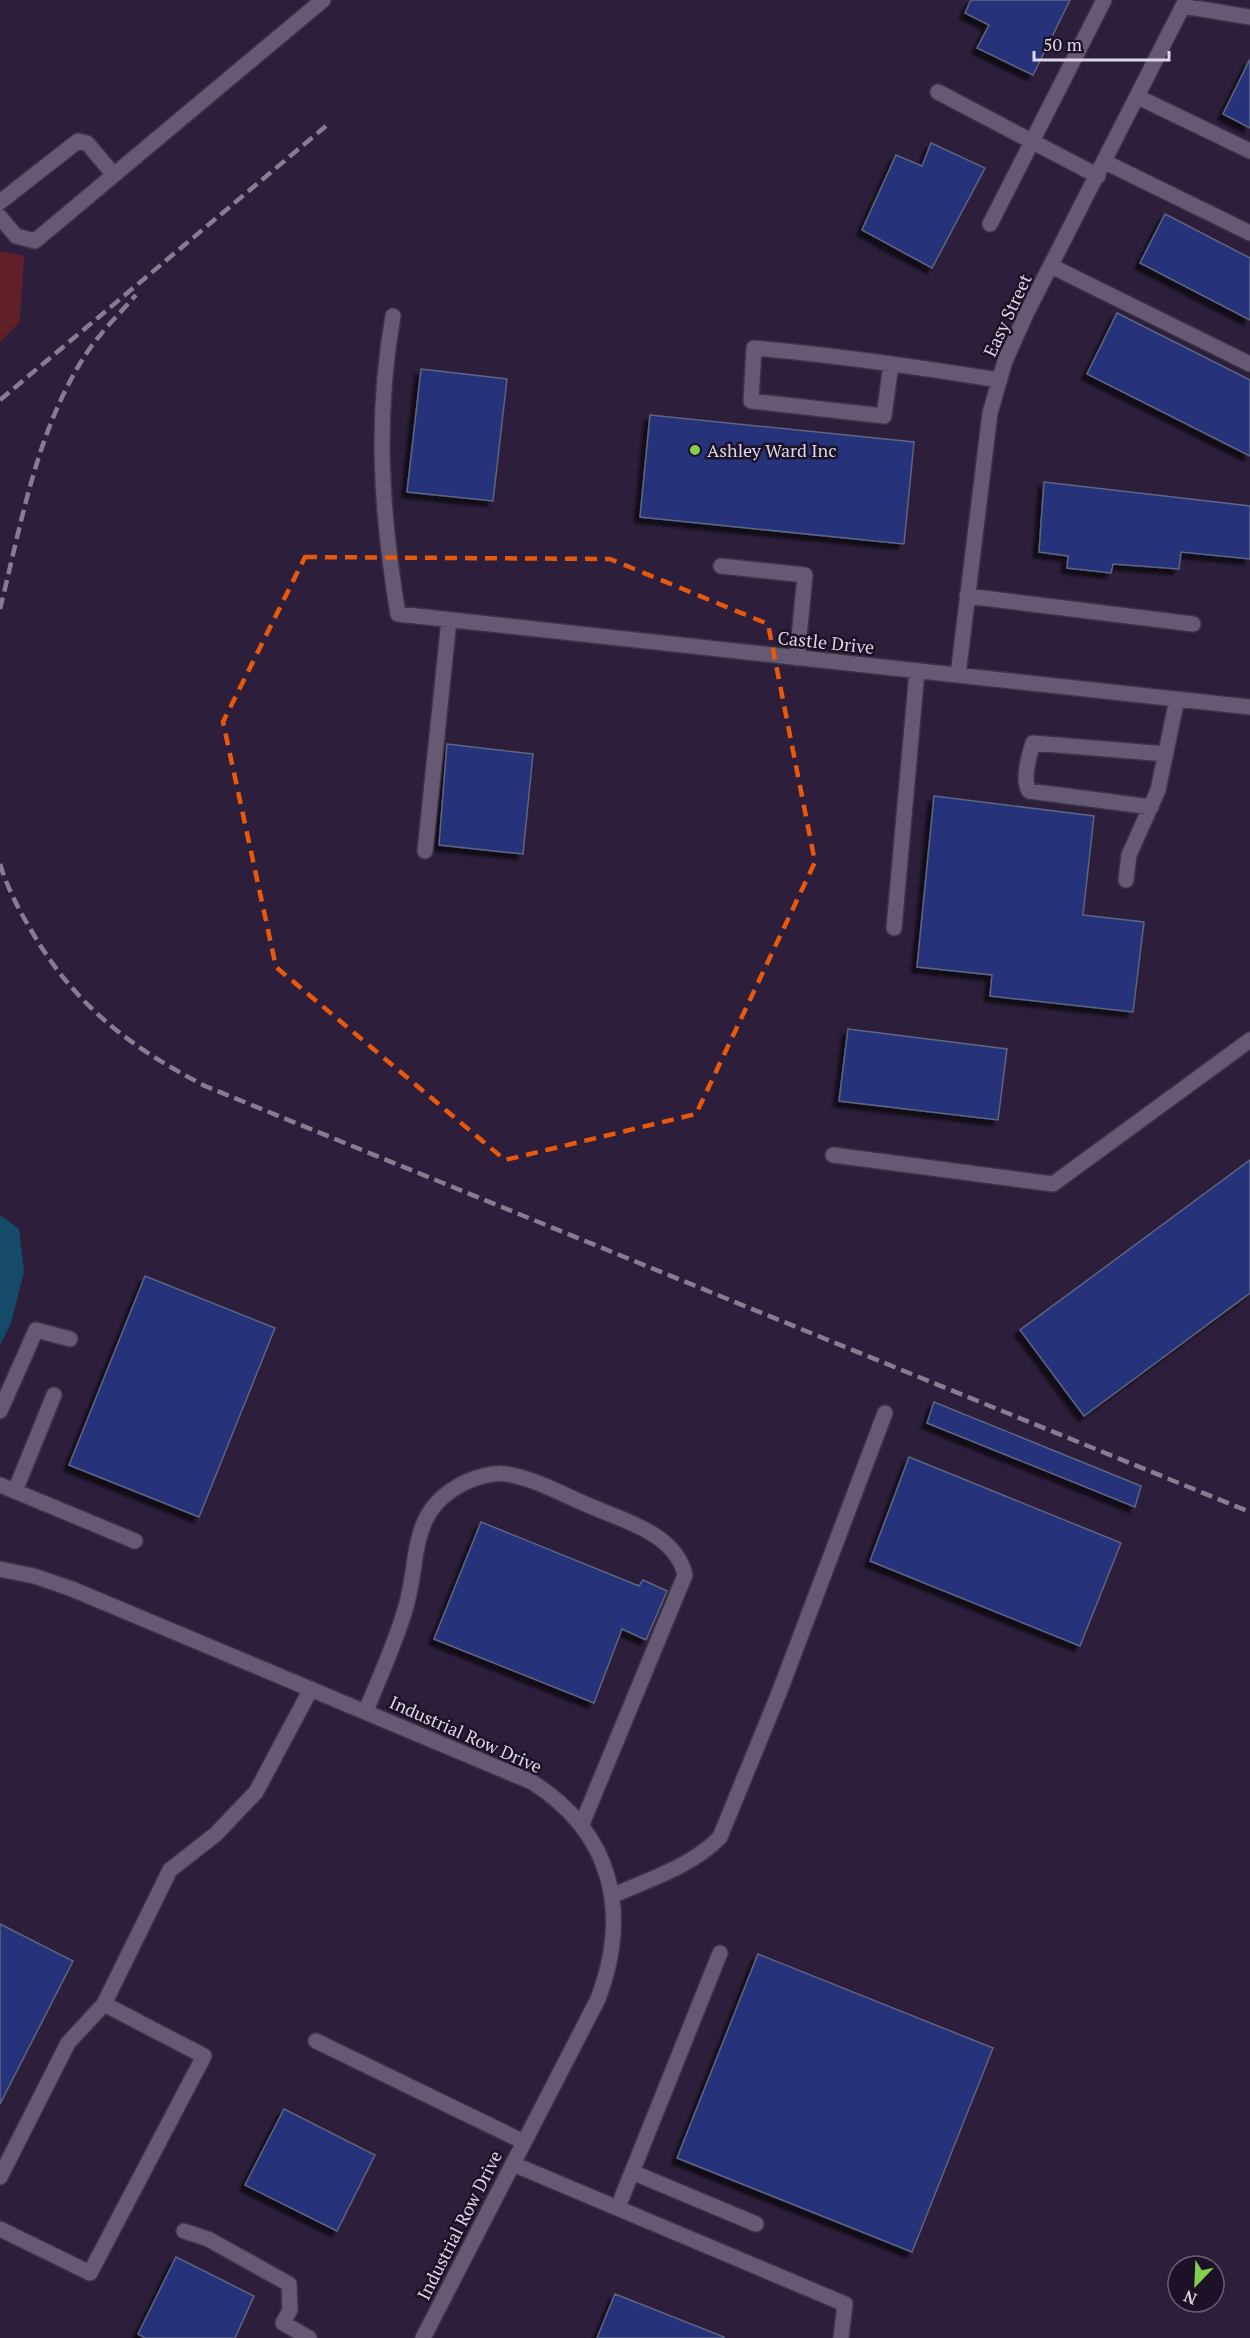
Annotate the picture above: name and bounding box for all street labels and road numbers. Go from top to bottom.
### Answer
street label: Easy Street [977,269,1037,360]
street label: Castle Drive [777,625,875,659]
street label: Industrial Row Drive [386,1690,546,1778]
street label: Industrial Row Drive [411,2146,507,2304]

